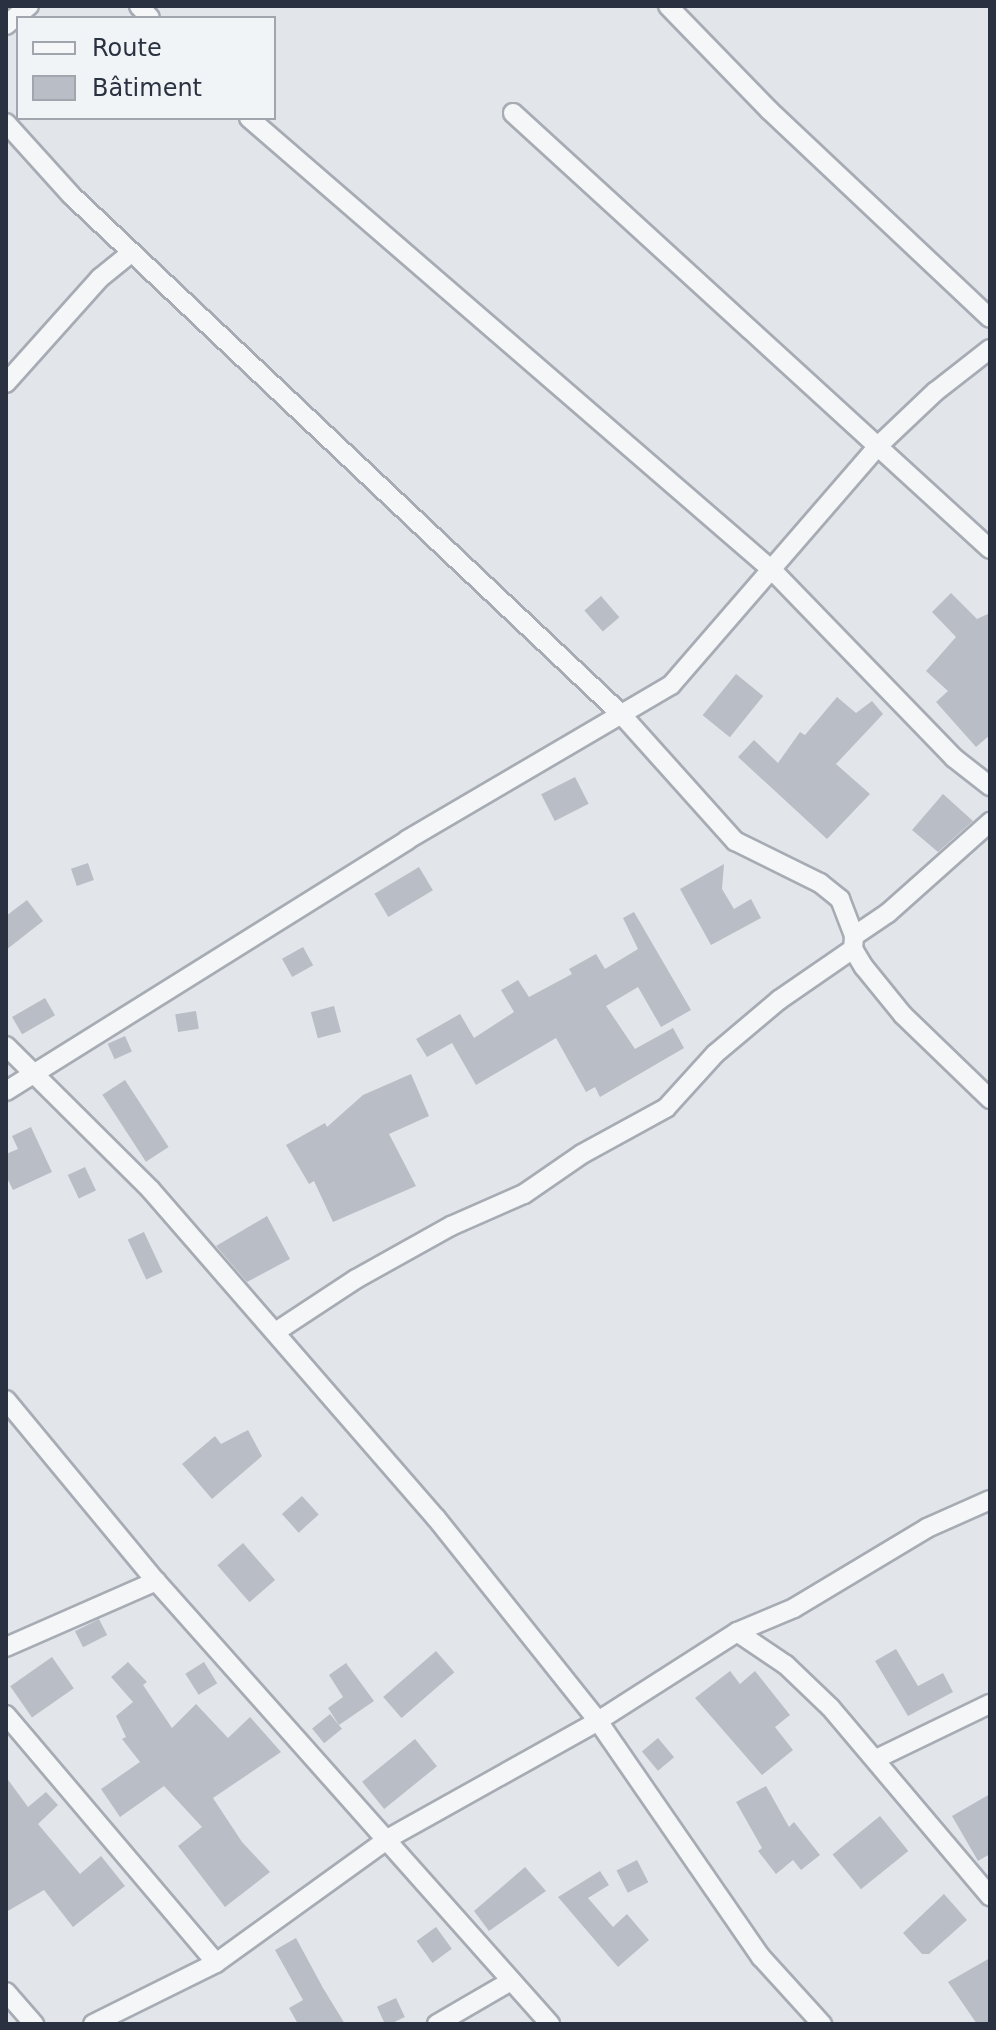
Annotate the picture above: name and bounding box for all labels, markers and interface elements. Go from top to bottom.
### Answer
legend [16,16,276,120]
text: Route [92,34,162,62]
text: Bâtiment [92,74,202,102]

